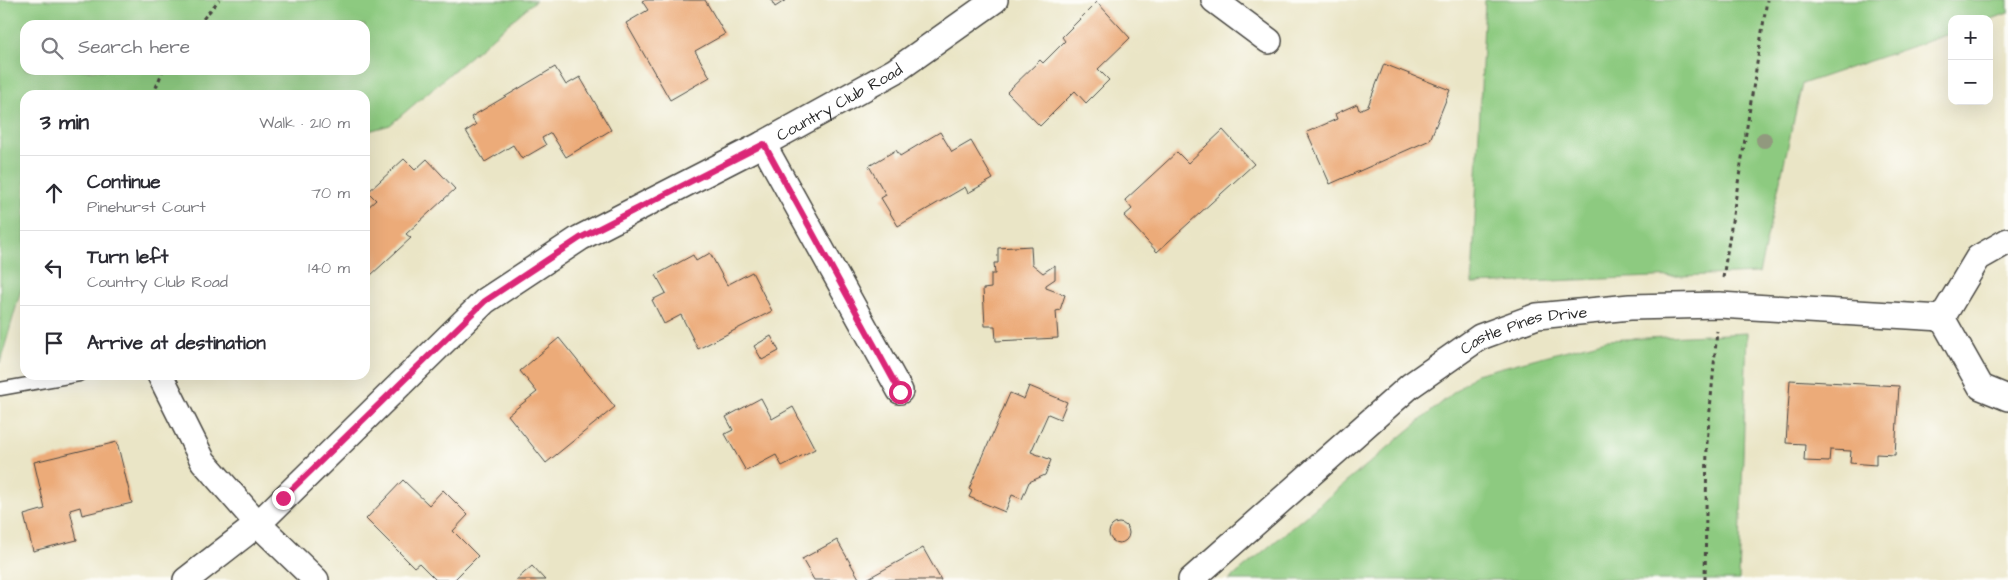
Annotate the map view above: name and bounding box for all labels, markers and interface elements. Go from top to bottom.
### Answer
map controls [1948,15,1993,105]
button: + [1948,15,1993,60]
search box [20,20,370,75]
icon: search [38,34,66,62]
text: Search here [78,34,190,61]
street label: Country Club Road [772,59,907,147]
button: − [1948,60,1993,105]
text: 3 min [40,108,89,137]
text: Walk · 210 m [259,112,350,134]
text: Continue [87,169,161,196]
icon: ahead [40,179,68,207]
text: 70 m [311,182,350,204]
text: Pinehurst Court [87,196,206,218]
text: Turn left [87,244,168,271]
icon: left [40,254,68,282]
text: 140 m [308,257,350,279]
text: Country Club Road [87,271,228,293]
street label: Castle Pines Drive [1455,301,1588,360]
icon: arrive [40,329,68,357]
text: Arrive at destination [87,330,266,357]
route start [889,381,912,404]
route end [272,487,295,510]

